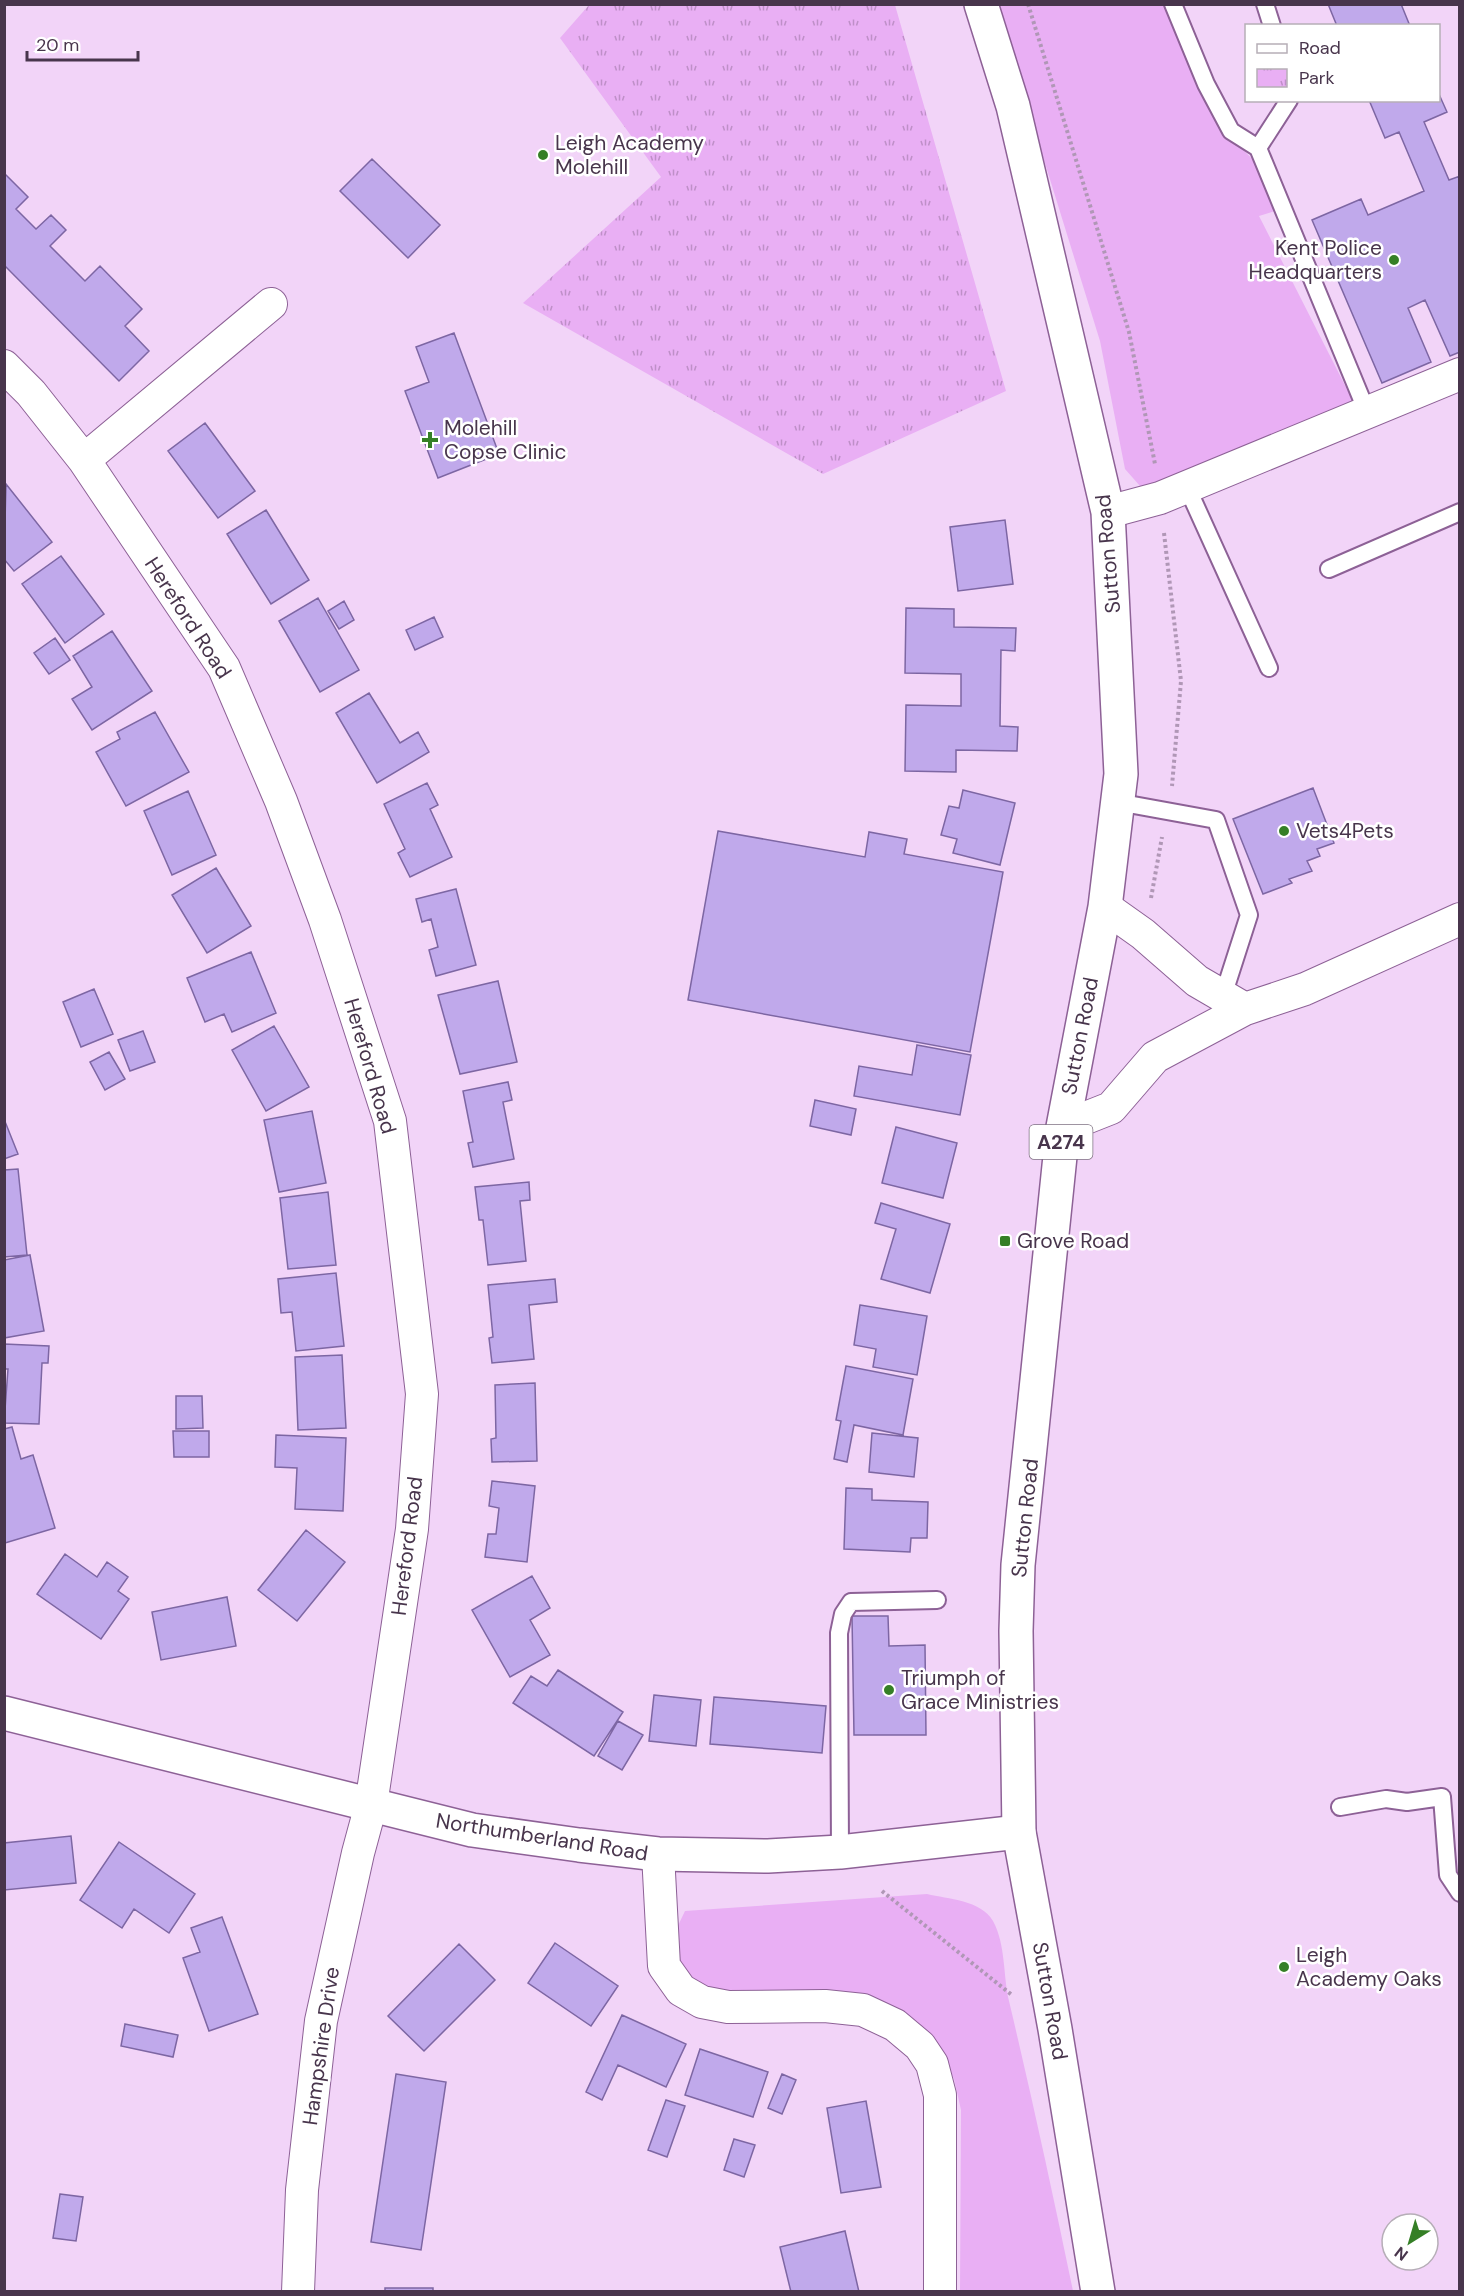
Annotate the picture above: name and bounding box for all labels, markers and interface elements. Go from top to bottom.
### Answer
scale bar [27,24,138,62]
legend [1245,24,1440,102]
text: 20 m [36,33,79,57]
text: Road [1299,36,1341,60]
text: Park [1299,66,1335,90]
place label: Leigh Academy Molehill [555,129,704,181]
marker: Leigh Academy Molehill [536,148,550,162]
place label: Kent Police Headquarters [1249,234,1382,286]
marker: Kent Police Headquarters [1387,253,1401,267]
place label: Molehill Copse Clinic [444,414,567,466]
marker: Molehill Copse Clinic [421,431,439,449]
street label: Sutton Road [1089,493,1127,615]
street label: Hereford Road [138,552,238,684]
place label: Vets4Pets [1296,817,1394,845]
marker: Vets4Pets [1277,824,1291,838]
street label: Sutton Road [1055,975,1105,1097]
street label: Hereford Road [337,995,403,1137]
road number: A274 [1030,1125,1092,1159]
place label: Grove Road [1017,1227,1129,1255]
marker: Grove Road [998,1234,1012,1248]
street label: Sutton Road [1005,1457,1045,1579]
street label: Hereford Road [385,1475,429,1617]
place label: Triumph of Grace Ministries [901,1664,1059,1716]
marker: Triumph of Grace Ministries [882,1683,896,1697]
street label: Northumberland Road [434,1806,650,1868]
street label: Sutton Road [1026,1940,1074,2062]
place label: Leigh Academy Oaks [1296,1941,1442,1993]
marker: Leigh Academy Oaks [1277,1960,1291,1974]
street label: Hampshire Drive [296,1965,346,2127]
north arrow [1380,2212,1440,2272]
text: N [1390,2242,1412,2265]

